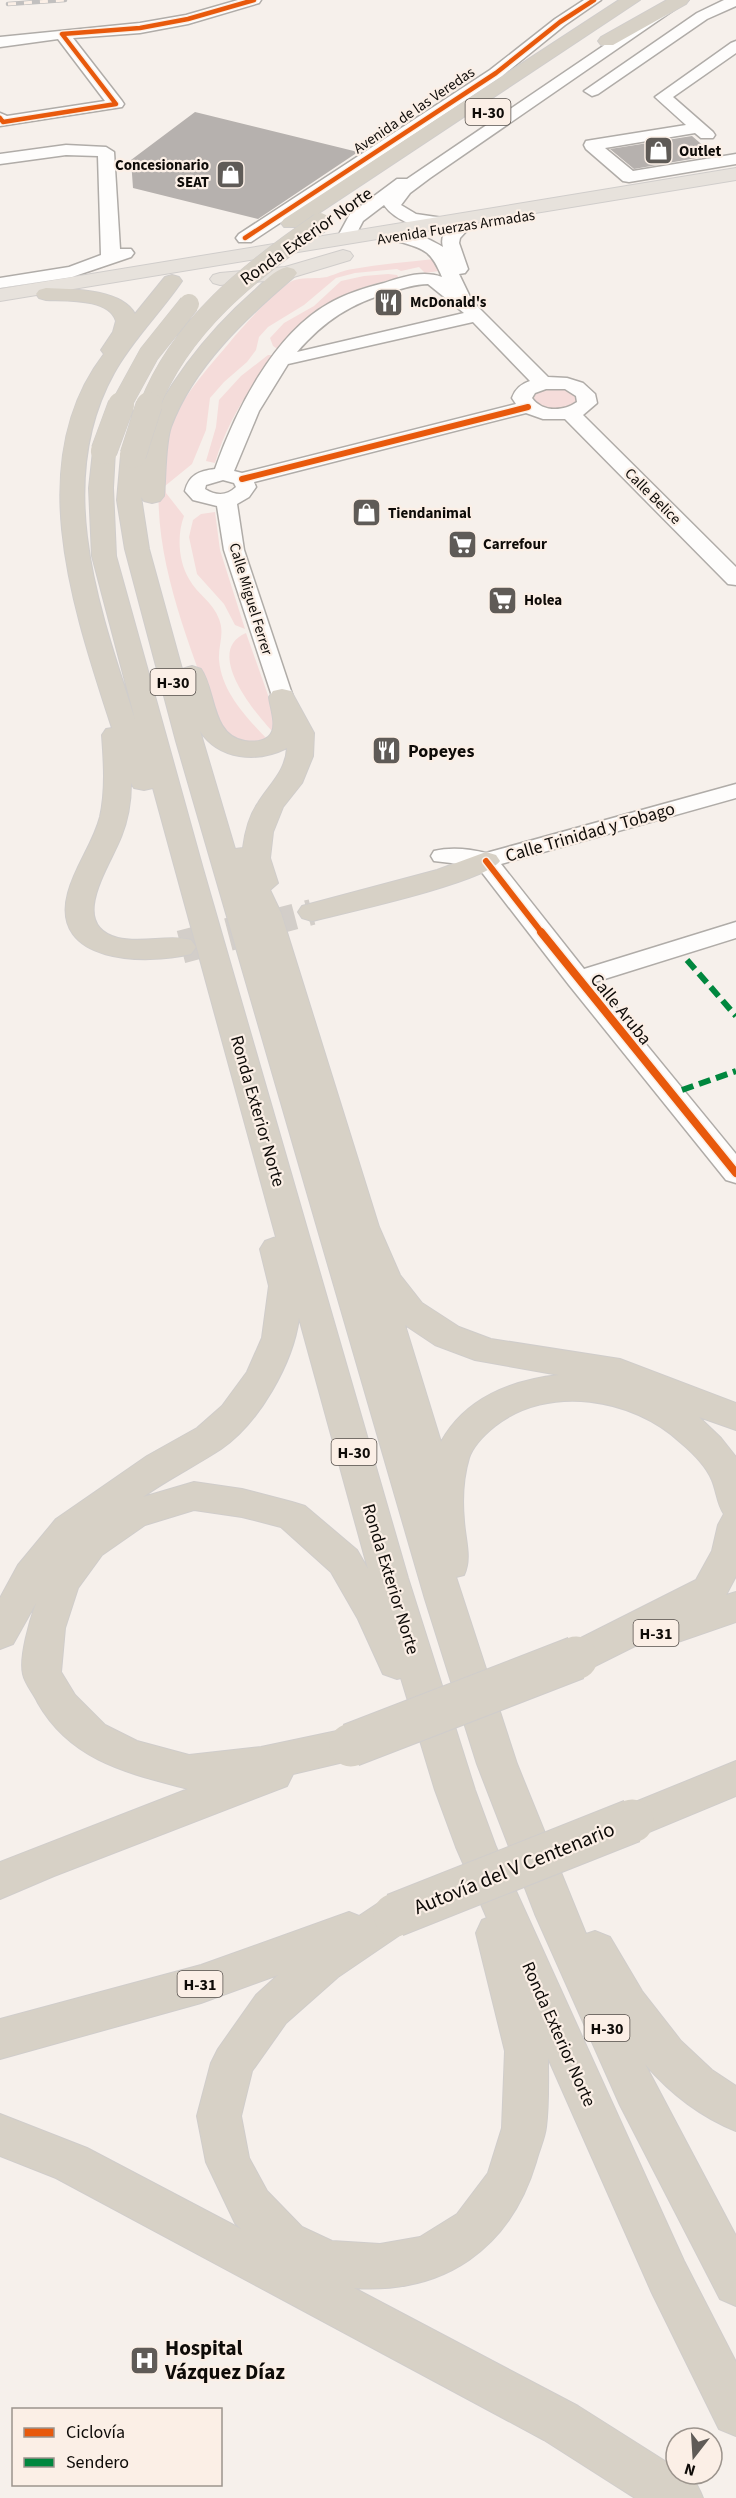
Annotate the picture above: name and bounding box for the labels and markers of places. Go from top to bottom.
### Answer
shop icon: Outlet [642,135,674,167]
place label: Outlet [679,141,721,162]
place label: Concesionario SEAT [115,155,209,193]
shop icon: Concesionario SEAT [214,158,246,190]
restaurant icon: McDonald's [373,286,405,318]
place label: McDonald's [410,292,487,313]
shop icon: Tiendanimal [351,497,383,529]
place label: Tiendanimal [388,503,472,524]
supermarket icon: Carrefour [446,528,478,560]
place label: Carrefour [483,534,547,555]
supermarket icon: Holea [487,584,519,616]
place label: Holea [524,590,562,611]
restaurant icon: Popeyes [371,735,403,767]
place label: Popeyes [408,739,474,764]
place label: Hospital Vázquez Díaz [164,2333,285,2387]
hospital icon: Hospital Vázquez Díaz [128,2344,160,2376]

